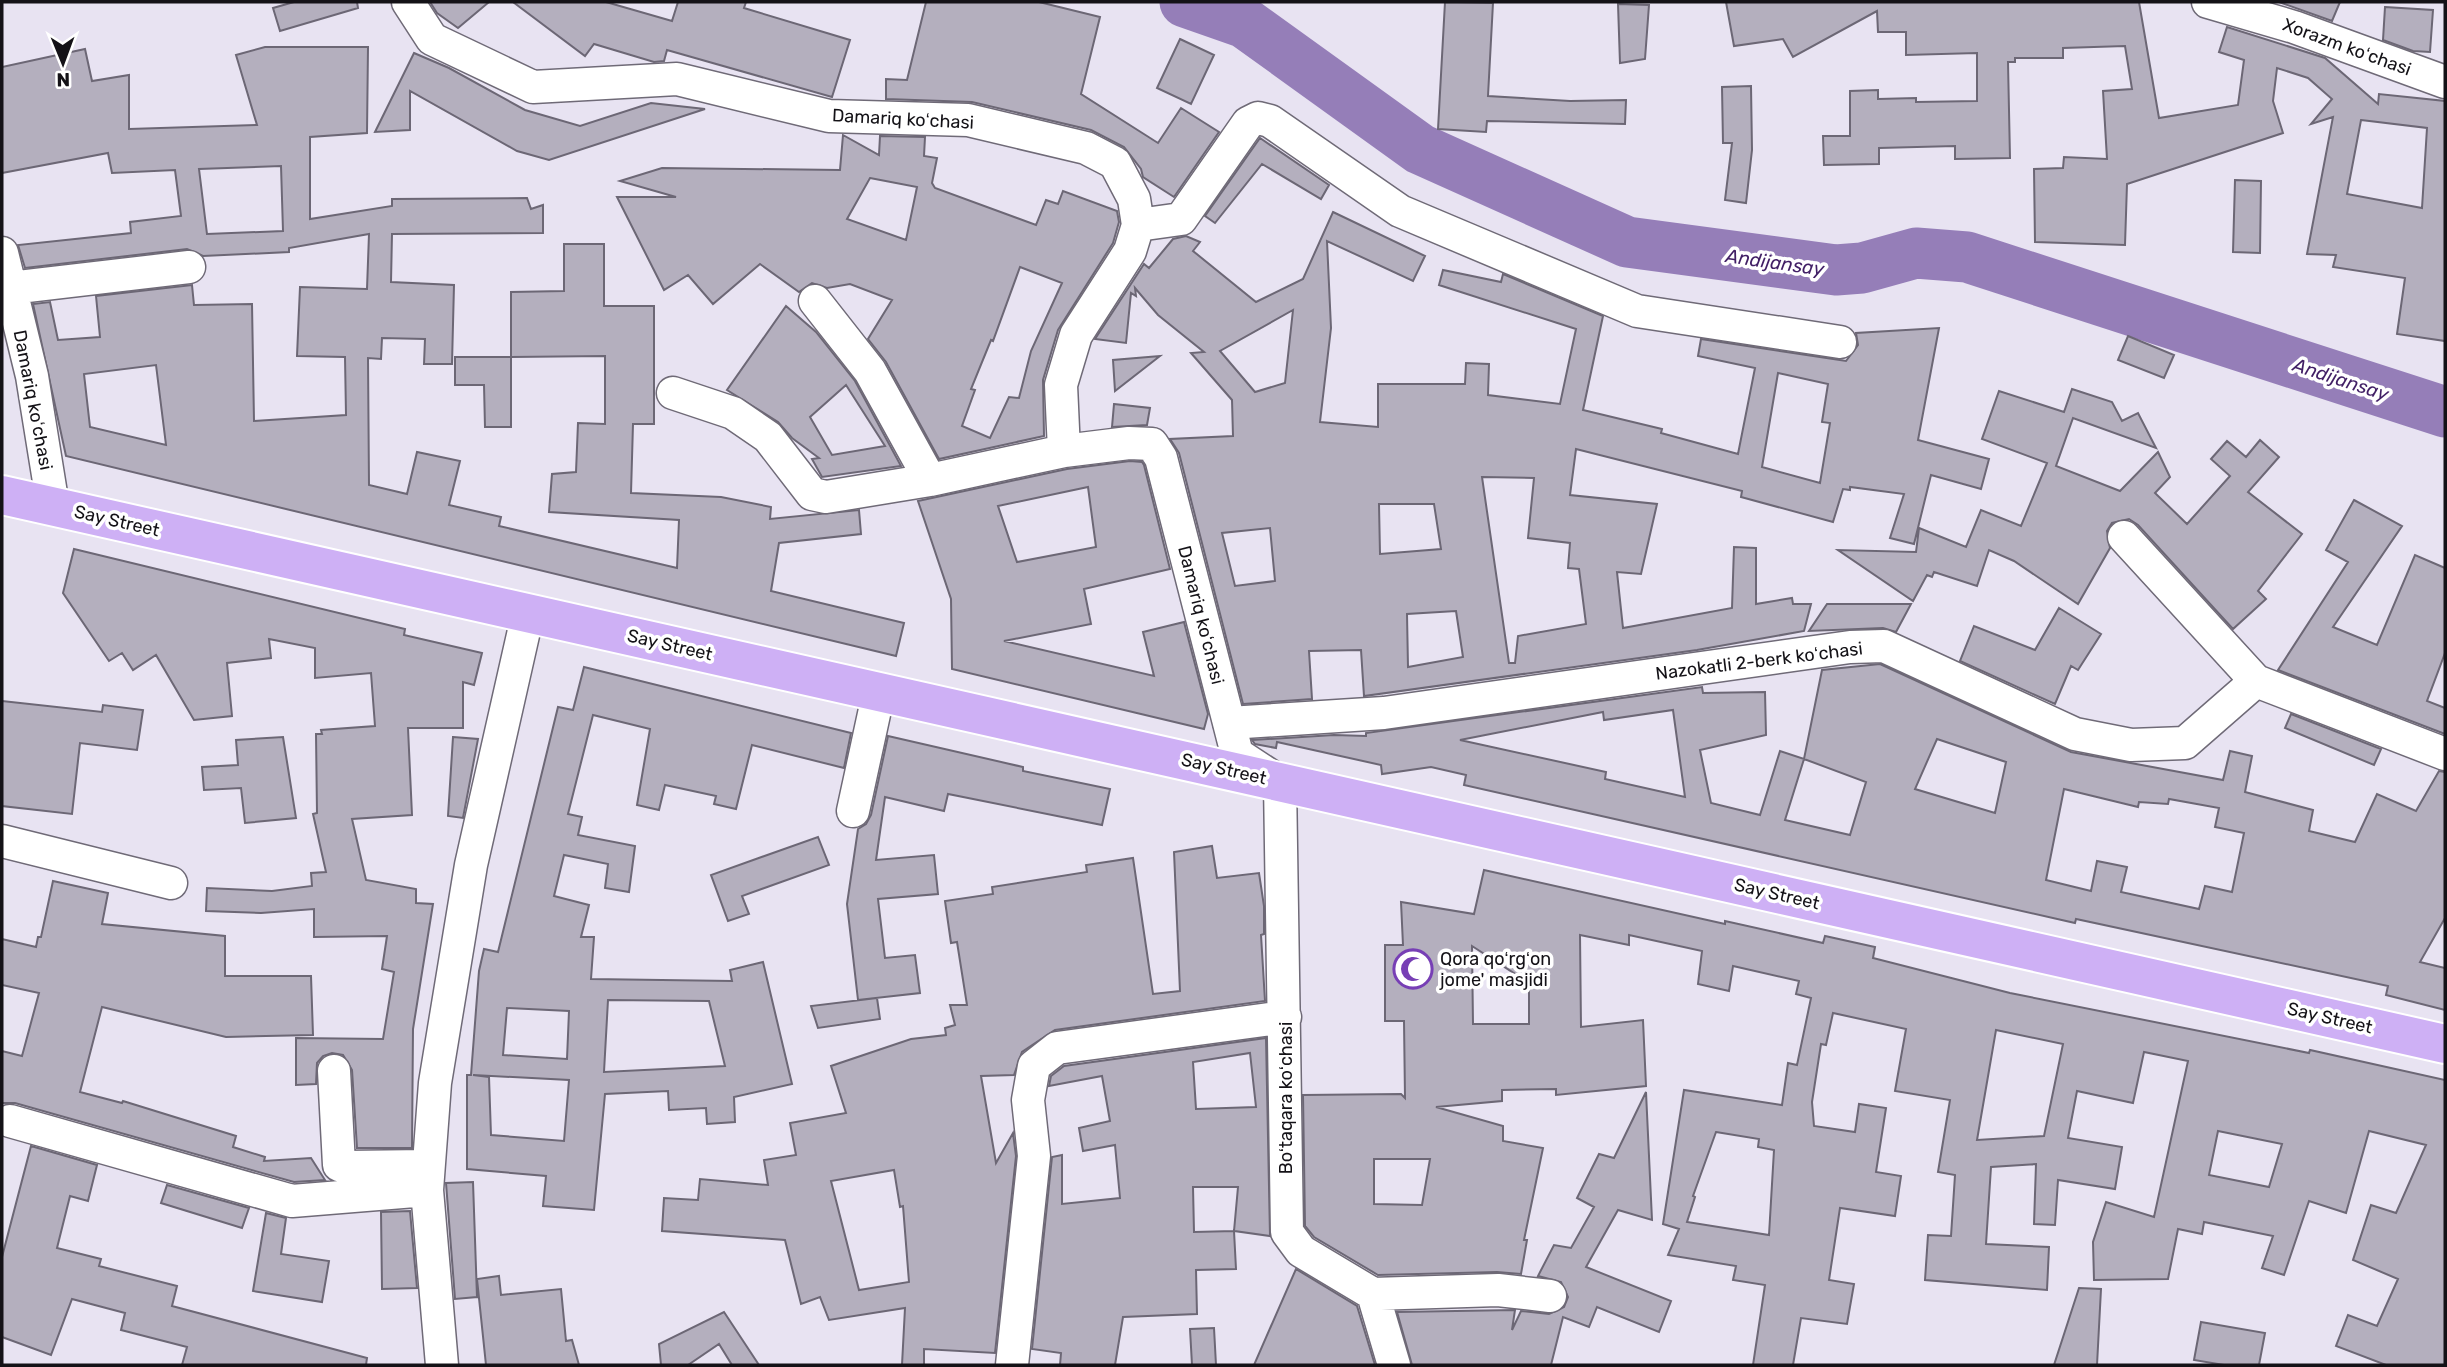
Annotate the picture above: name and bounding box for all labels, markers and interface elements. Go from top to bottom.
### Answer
street label: Xorazm koʻchasi [2280,14,2414,80]
north arrow [28,28,98,98]
text: N [56,68,70,91]
street label: Damariq koʻchasi [831,104,975,134]
water label: Andijansay [1723,244,1826,281]
street label: Damariq koʻchasi [9,328,57,472]
water label: Andijansay [2289,353,2392,406]
street label: Say Street [72,501,162,541]
street label: Damariq koʻchasi [1173,543,1229,687]
street label: Say Street [625,625,715,665]
street label: Nazokatli 2-berk koʻchasi [1654,637,1864,685]
street label: Say Street [1179,749,1269,789]
street label: Say Street [1732,874,1822,914]
mosque icon: Qora qoʻrgʻon jome' masjidi [1392,948,1434,990]
place label: Qora qoʻrgʻon jome' masjidi [1439,948,1551,991]
street label: Say Street [2285,998,2375,1038]
street label: Boʻtaqara koʻchasi [1275,1022,1297,1174]

